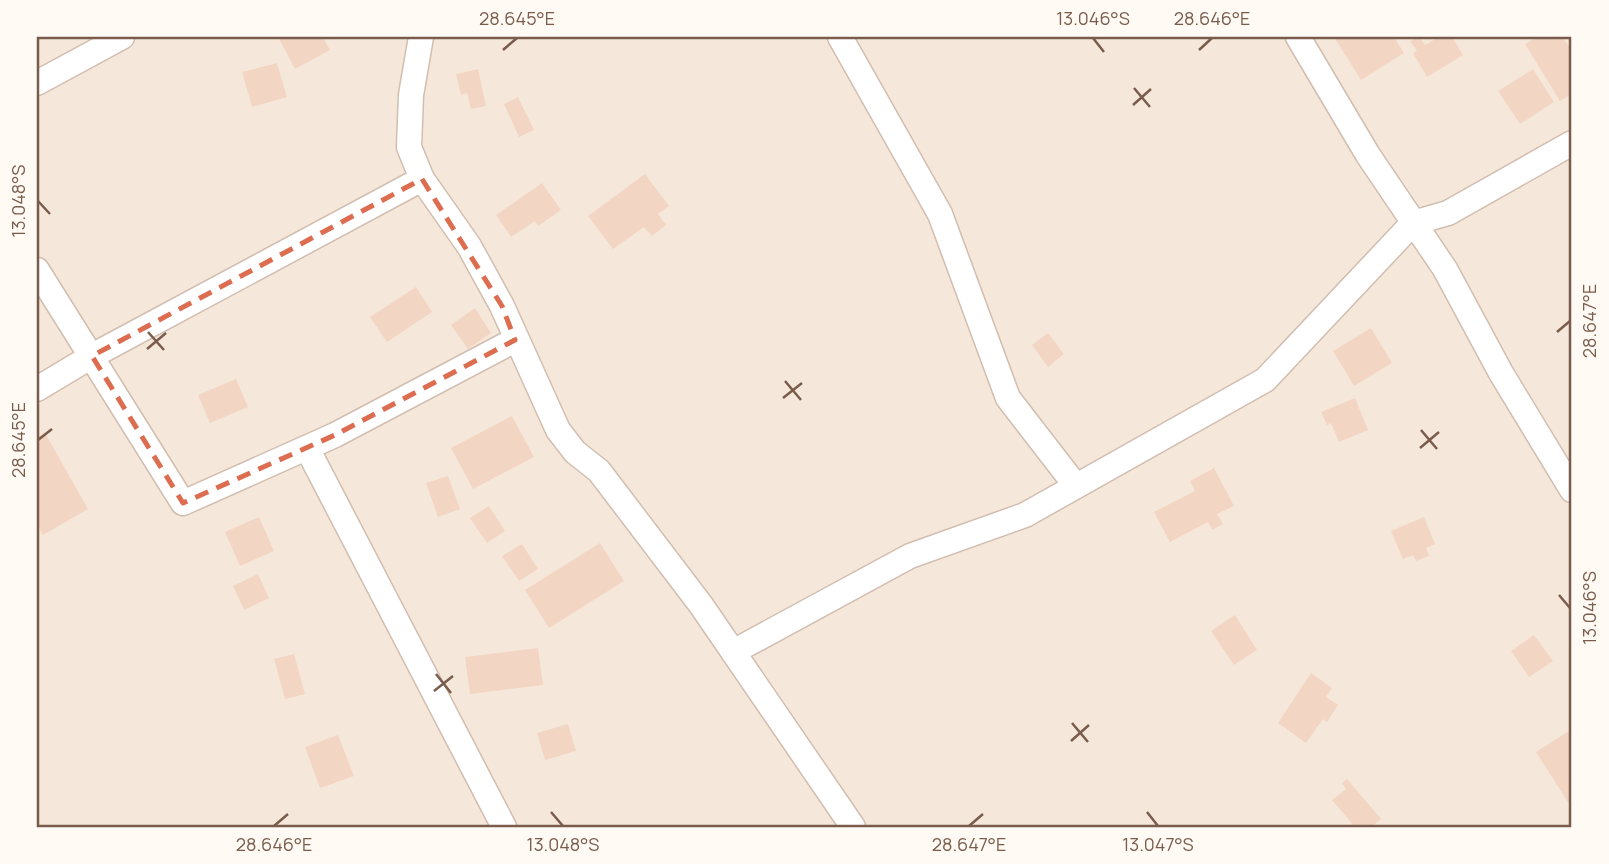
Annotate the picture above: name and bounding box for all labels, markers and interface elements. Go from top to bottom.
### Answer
text: 28.645°E [479,6,555,30]
text: 13.046°S [1056,6,1130,30]
text: 28.646°E [1174,6,1250,30]
text: 13.048°S [6,165,30,237]
text: 28.647°E [1577,284,1601,358]
text: 28.645°E [6,402,30,478]
text: 13.046°S [1577,571,1601,645]
text: 28.646°E [236,832,312,856]
text: 13.048°S [527,832,599,856]
text: 28.647°E [932,832,1006,856]
text: 13.047°S [1122,832,1194,856]

